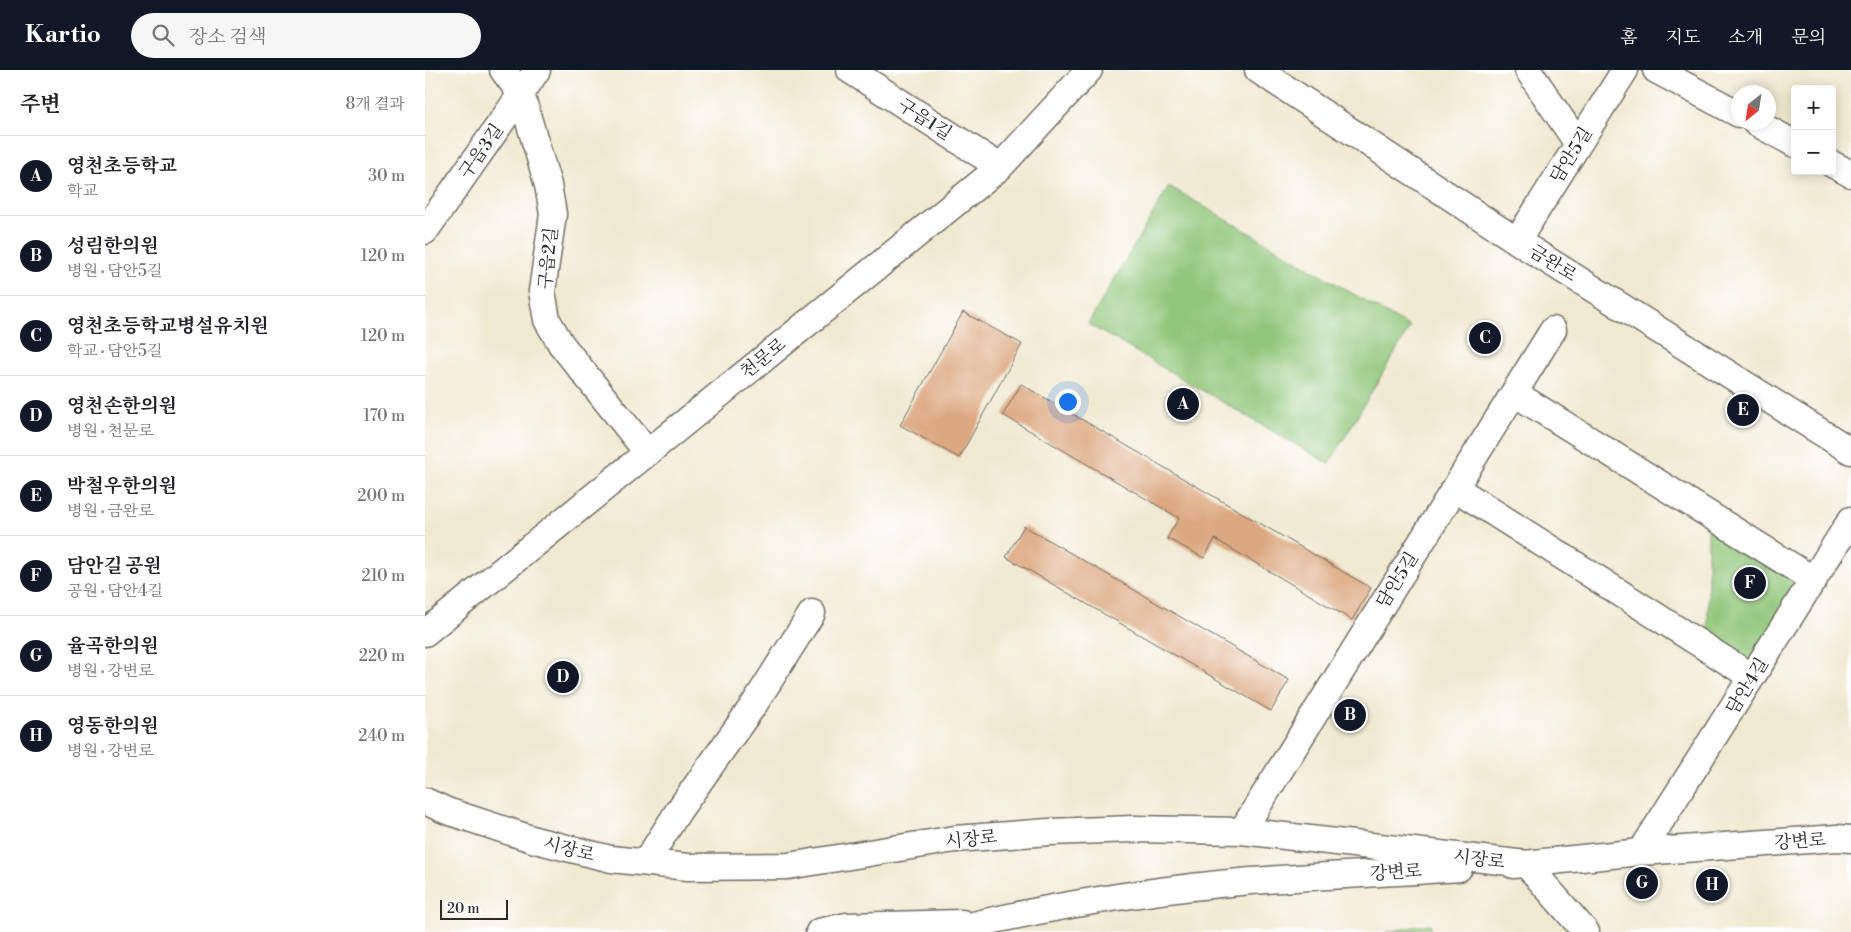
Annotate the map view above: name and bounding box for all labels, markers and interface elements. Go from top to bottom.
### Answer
search box [131,13,481,58]
text: Kartio [25,20,101,50]
icon: search [149,21,177,49]
text: 장소 검색 [189,25,266,49]
text: 홈 [1620,26,1638,49]
text: 지도 [1666,26,1700,49]
text: 소개 [1728,26,1763,49]
text: 문의 [1791,26,1826,49]
north arrow [1731,85,1776,130]
map controls [1791,85,1836,175]
button: + [1791,85,1836,130]
text: 주변 [20,92,61,118]
street label: 구읍1길 [893,93,956,145]
text: 8개 결과 [346,94,405,114]
street label: 구읍3길 [454,119,509,183]
street label: 담안5길 [1545,123,1598,188]
button: − [1791,130,1836,175]
text: 영천초등학교 [67,154,177,178]
text: A [30,166,42,186]
text: 30 m [368,166,405,186]
text: 학교 [67,181,98,201]
street label: 구읍2길 [534,226,563,290]
text: 성림한의원 [67,234,159,258]
street label: 금완로 [1525,240,1581,287]
text: B [30,246,42,266]
text: 120 m [361,246,405,266]
text: 병원 · 담안5길 [67,261,162,281]
text: 영천초등학교병설유치원 [67,314,269,338]
pin: C [1469,319,1501,357]
text: C [30,326,42,346]
text: 120 m [361,326,405,346]
street label: 천문로 [736,333,791,384]
text: 학교 · 담안5길 [67,341,162,361]
pin: A [1167,385,1199,423]
your location [1055,389,1081,415]
pin: E [1727,391,1759,429]
text: 영천손한의원 [67,394,177,418]
text: D [30,406,42,426]
text: 170 m [363,406,405,426]
text: 병원 · 천문로 [67,421,154,441]
text: 박철우한의원 [67,474,177,498]
text: E [30,486,42,506]
text: 200 m [357,486,405,506]
text: 병원 · 금완로 [67,501,154,521]
street label: 담안5길 [1371,548,1424,613]
text: 담안길 공원 [67,554,162,578]
pin: F [1734,564,1766,602]
text: F [30,566,42,586]
text: 210 m [361,566,405,586]
text: 공원 · 담안4길 [67,581,163,601]
text: 율곡한의원 [67,634,159,658]
text: G [30,646,42,666]
text: 220 m [359,646,405,666]
street label: 담안4길 [1721,654,1774,719]
pin: D [547,658,579,696]
text: 병원 · 강변로 [67,661,154,681]
pin: B [1334,696,1366,734]
text: 영동한의원 [67,714,159,738]
text: H [29,726,43,746]
text: 240 m [358,726,405,746]
text: 병원 · 강변로 [67,741,154,761]
street label: 시장로 [944,825,998,854]
street label: 강변로 [1773,828,1827,855]
street label: 시장로 [541,832,597,867]
street label: 시장로 [1452,845,1506,874]
street label: 강변로 [1369,859,1423,886]
pin: G [1626,864,1658,902]
pin: H [1696,866,1728,904]
scale bar [440,897,507,920]
text: 20 m [447,900,479,918]

